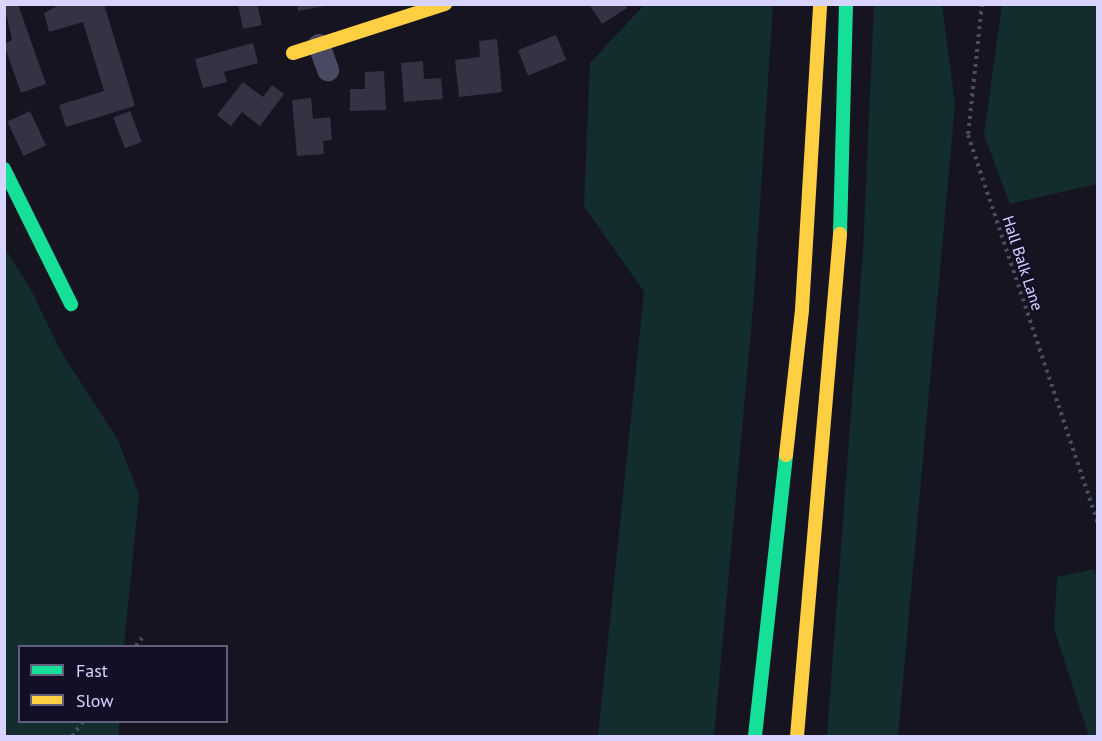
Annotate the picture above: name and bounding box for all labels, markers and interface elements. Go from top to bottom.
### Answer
street label: Hall Balk Lane [999,213,1047,313]
legend [18,645,228,723]
text: Fast [76,659,108,682]
text: Slow [76,689,114,712]

